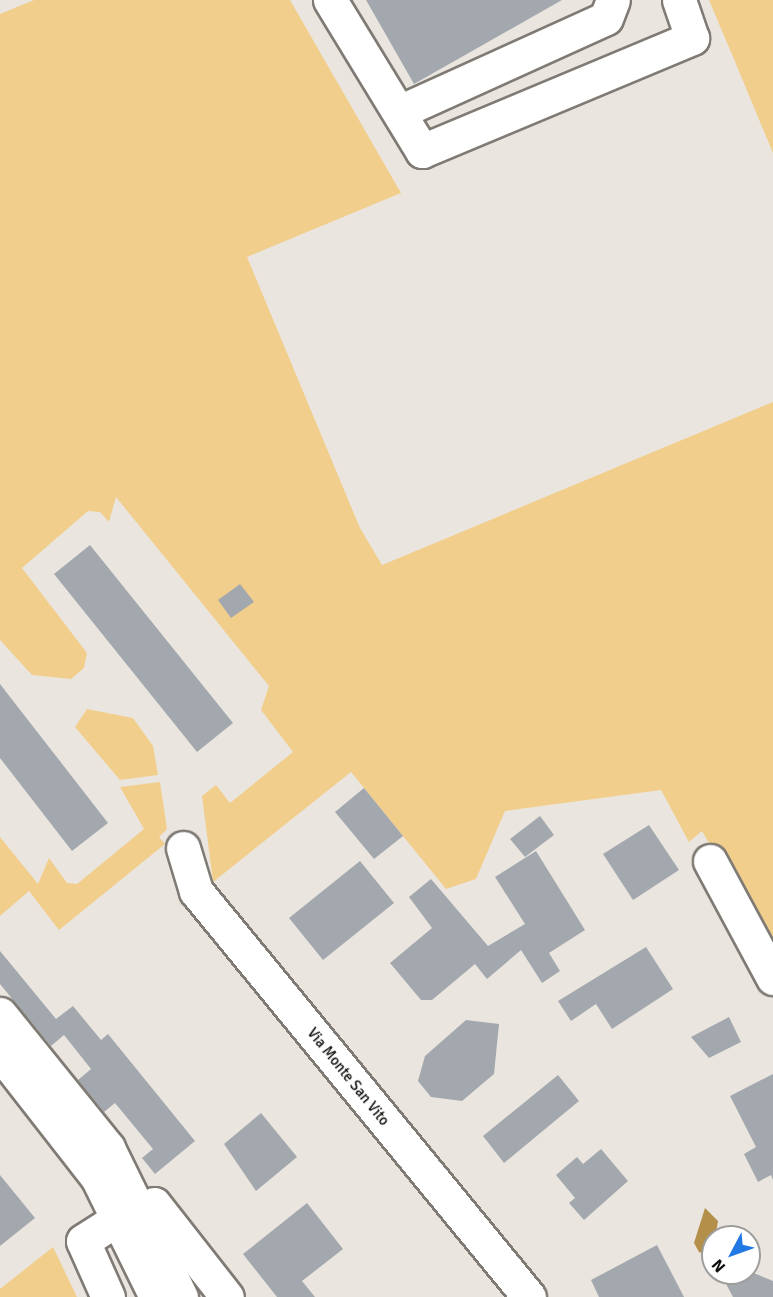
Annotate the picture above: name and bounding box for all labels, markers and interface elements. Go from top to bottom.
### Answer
street label: Via Monte San Vito [303,1024,393,1130]
north arrow [701,1225,761,1285]
text: N [708,1255,730,1276]

